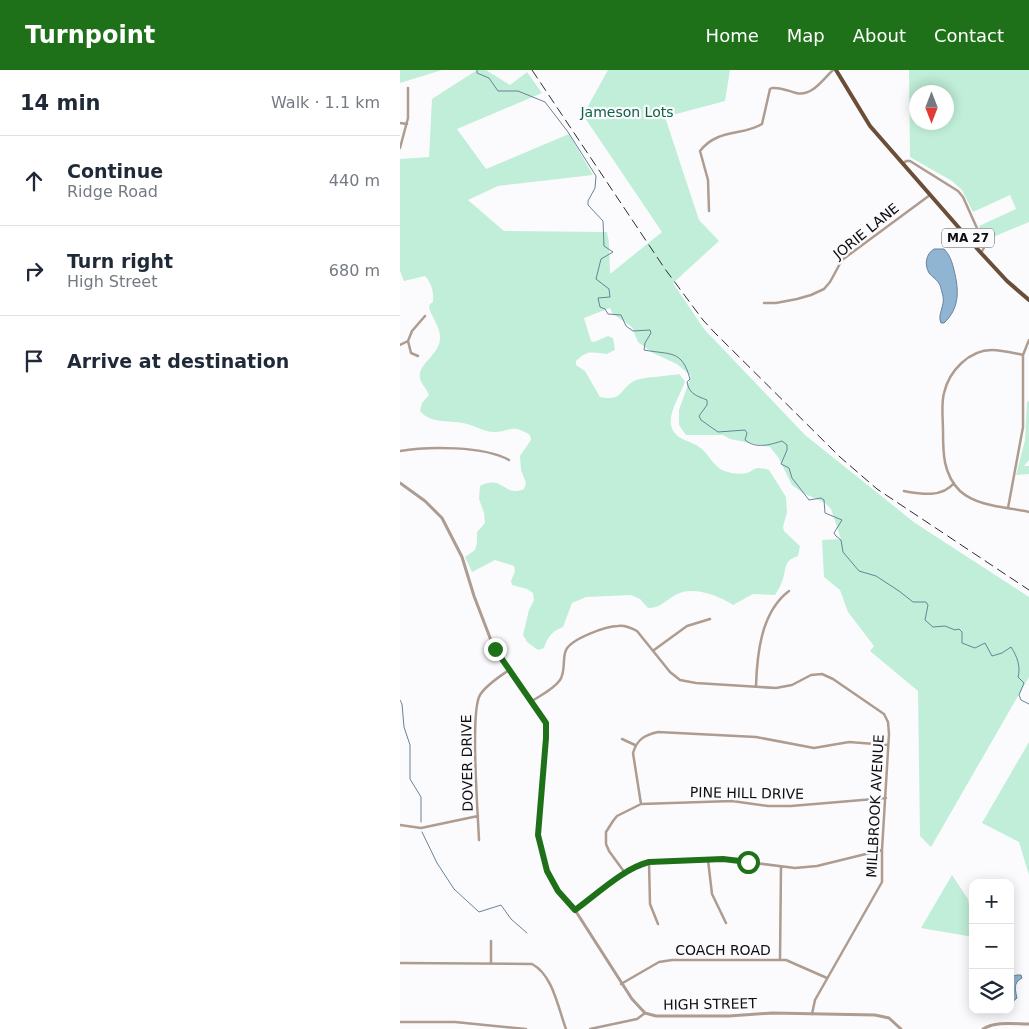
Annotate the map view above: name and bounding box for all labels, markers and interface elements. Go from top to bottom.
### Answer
text: Turnpoint [25,21,155,49]
text: Home [706,25,759,46]
text: Map [787,25,825,46]
text: About [853,25,906,46]
text: Contact [934,25,1004,46]
north arrow [909,85,954,130]
text: 14 min [20,91,101,115]
text: Walk · 1.1 km [271,93,380,112]
park label: Jameson Lots [579,104,674,120]
text: Continue [67,160,163,182]
icon: ahead [20,167,48,195]
text: 440 m [329,171,380,190]
text: Ridge Road [67,182,158,201]
street label: JORIE LANE [829,200,902,263]
road number: MA 27 [942,228,994,248]
text: Turn right [67,250,173,272]
icon: right [20,257,48,285]
text: 680 m [329,261,380,280]
text: High Street [67,272,157,291]
icon: arrive [20,347,48,375]
text: Arrive at destination [67,350,289,372]
route end [484,638,507,661]
street label: DOVER DRIVE [458,714,476,812]
street label: MILLBROOK AVENUE [863,734,887,878]
street label: PINE HILL DRIVE [690,784,804,802]
route start [737,851,760,874]
map controls [969,879,1014,1014]
button: + [969,879,1014,924]
button: − [969,924,1014,969]
street label: COACH ROAD [675,942,771,958]
button: layers [969,969,1014,1014]
street label: HIGH STREET [663,995,758,1013]

